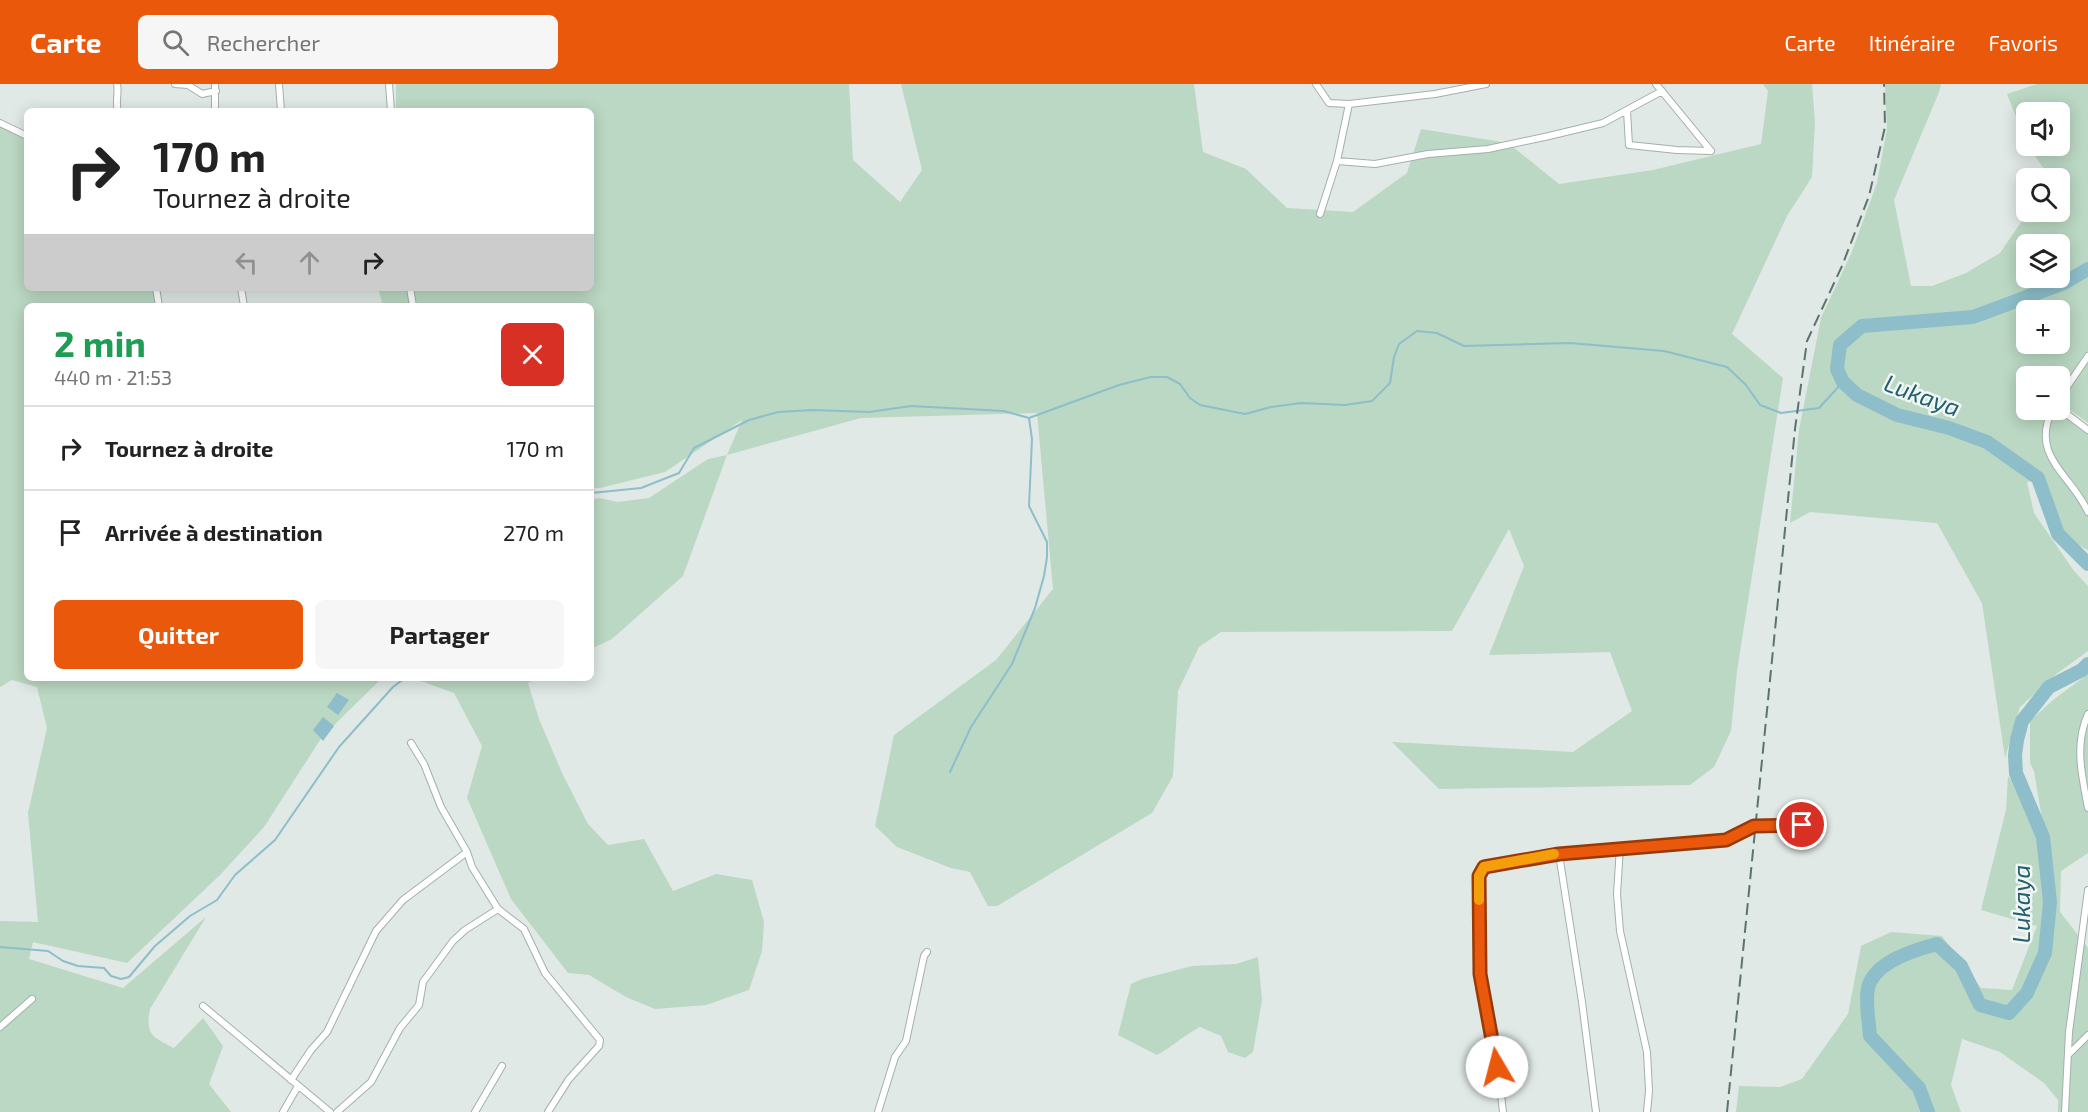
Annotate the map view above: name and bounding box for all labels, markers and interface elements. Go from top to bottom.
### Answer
search box [138,15,558,69]
text: Carte [30,25,102,59]
icon: search [159,26,192,59]
text: Rechercher [207,29,320,55]
text: Carte [1784,30,1836,55]
text: Itinéraire [1869,30,1955,55]
text: Favoris [1988,30,2058,55]
map controls [2016,102,2070,420]
button: sound [2016,102,2070,156]
text: 170 m [153,130,266,180]
icon: right [54,132,132,210]
button: search [2016,168,2070,222]
text: Tournez à droite [153,181,351,213]
button: layers [2016,234,2070,288]
icon: left [230,246,263,279]
icon: ahead [293,246,326,279]
icon: right [356,246,389,279]
button: + [2016,300,2070,354]
text: 2 min [54,321,146,364]
button: close [501,323,564,386]
text: 440 m · 21:53 [54,365,172,389]
button: − [2016,366,2070,420]
water label: Lukaya [1881,368,1964,422]
icon: right [54,432,87,465]
text: Tournez à droite [105,435,274,461]
text: 170 m [507,435,564,461]
icon: arrive [54,516,87,549]
text: Arrivée à destination [105,519,323,545]
text: 270 m [503,519,564,545]
button: Quitter [54,600,303,669]
button: Partager [315,600,564,669]
pin [1776,799,1827,850]
icon: arrive [1785,808,1818,841]
water label: Lukaya [2006,865,2035,943]
position arrow [1465,1035,1529,1099]

